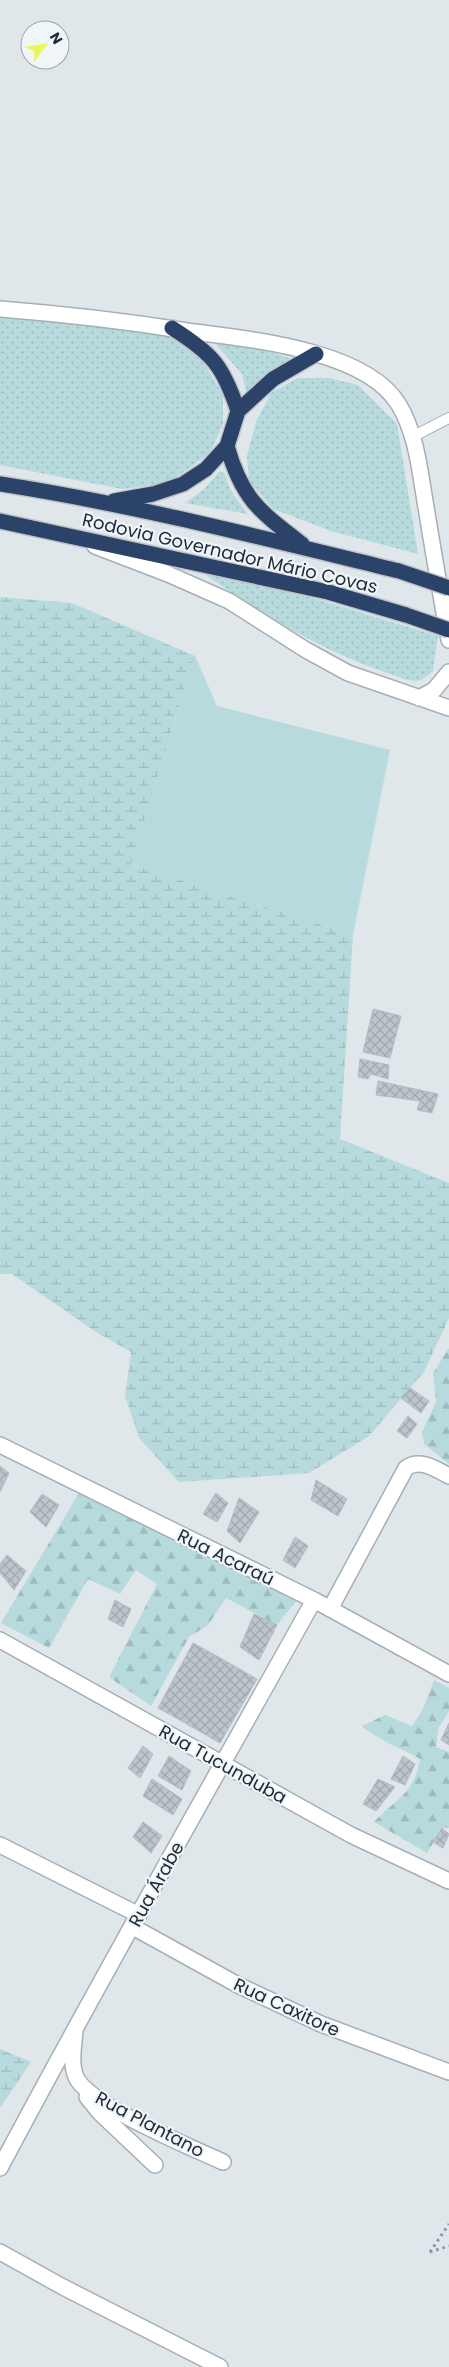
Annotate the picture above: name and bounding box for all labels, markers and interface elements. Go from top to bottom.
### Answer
north arrow [20,20,70,70]
text: N [45,29,67,48]
street label: Rodovia Governador Mário Covas [80,507,380,599]
street label: Rua Acaraú [173,1523,279,1591]
street label: Rua Tucunduba [155,1718,291,1810]
street label: Rua Árabe [122,1837,190,1931]
street label: Rua Caxitore [230,1971,344,2043]
street label: Rua Plantano [91,2085,209,2163]

